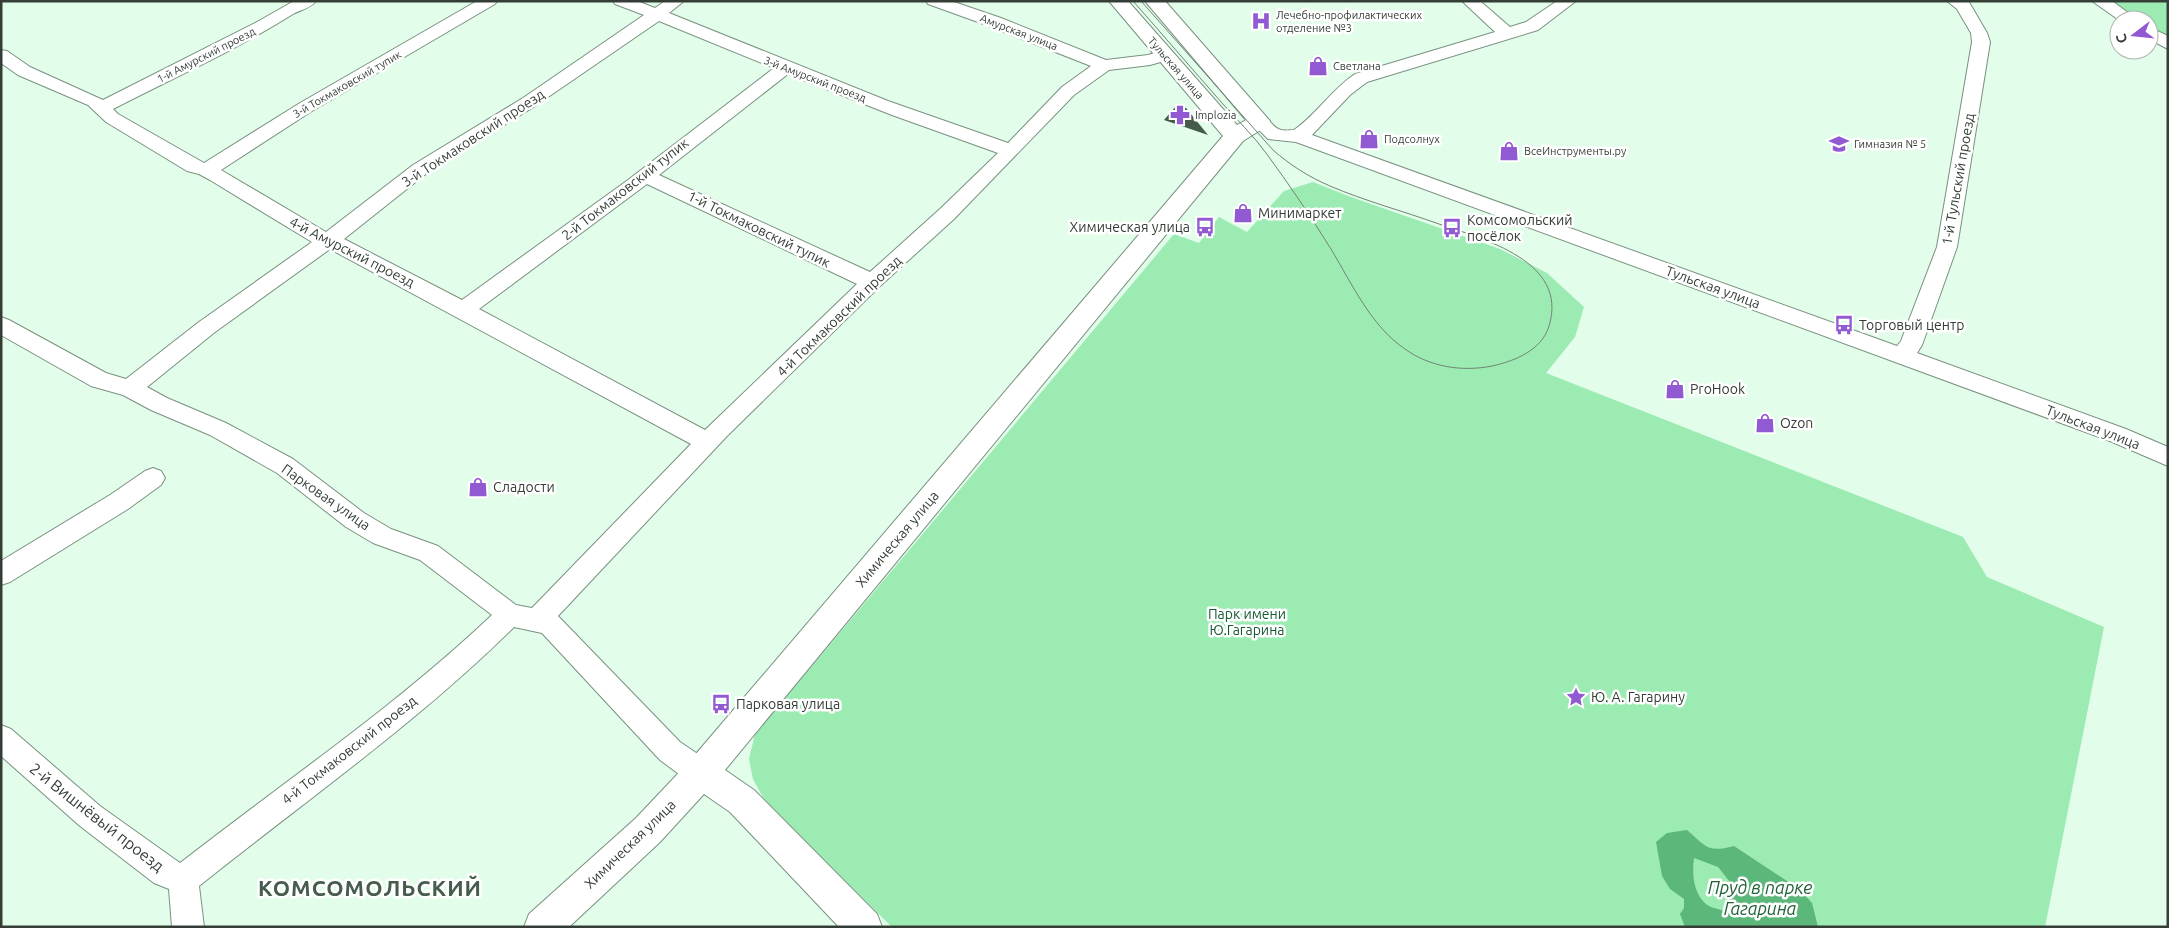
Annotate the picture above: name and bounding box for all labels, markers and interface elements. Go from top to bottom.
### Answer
place label: Лечебно-профилактических отделение №3 [1276,9,1423,34]
hospital icon: Лечебно-профилактических отделение №3 [1250,10,1272,32]
north arrow [2109,10,2159,60]
street label: Амурская улица [979,12,1059,52]
street label: 1-й Амурский проезд [155,25,258,85]
text: С [2113,32,2130,45]
street label: Тульская улица [1146,35,1206,101]
street label: 3-й Токмаковский тупик [291,48,404,120]
street label: 3-й Амурский проезд [762,54,868,104]
shop icon: Светлана [1307,55,1329,77]
place label: Светлана [1333,60,1381,72]
street label: 3-й Токмаковский проезд [399,86,547,190]
pharmacy icon: Implozia [1169,104,1191,126]
place label: Implozia [1195,109,1236,121]
street label: 1-й Тульский проезд [1939,112,1977,246]
shop icon: Подсолнух [1358,128,1380,150]
place label: Подсолнух [1384,133,1440,145]
school or university icon: Гимназия № 5 [1828,133,1850,155]
street label: 2-й Токмаковский тупик [558,135,692,243]
place label: Гимназия № 5 [1854,138,1926,150]
shop icon: ВсеИнструменты.ру [1498,140,1520,162]
place label: ВсеИнструменты.ру [1524,145,1627,157]
street label: 1-й Токмаковский тупик [685,188,833,270]
shop icon: Минимаркет [1232,202,1254,224]
place label: Минимаркет [1258,205,1341,221]
place label: Комсомольский посёлок [1467,212,1573,244]
street label: 4-й Амурский проезд [287,213,417,291]
bus stop icon: Химическая улица [1194,216,1216,238]
bus stop icon: Комсомольский посёлок [1441,217,1463,239]
place label: Химическая улица [1070,219,1190,235]
street label: 4-й Токмаковский проезд [773,252,905,380]
street label: Тульская улица [1663,262,1763,312]
bus stop icon: Торговый центр [1833,314,1855,336]
place label: Торговый центр [1859,317,1964,333]
shop icon: ProHook [1664,378,1686,400]
place label: ProHook [1690,381,1745,397]
street label: Тульская улица [2044,402,2142,452]
shop icon: Ozon [1754,412,1776,434]
place label: Ozon [1780,415,1813,431]
street label: Парковая улица [279,461,373,533]
shop icon: Сладости [467,476,489,498]
place label: Сладости [493,479,555,495]
street label: Химическая улица [852,488,942,590]
park label: Парк имени Ю.Гагарина [1208,606,1286,638]
place icon: Ю. А. Гагарину [1565,686,1587,708]
place label: Ю. А. Гагарину [1591,689,1685,705]
street label: 4-й Токмаковский проезд [278,692,420,808]
bus stop icon: Парковая улица [710,693,732,715]
place label: Парковая улица [736,696,840,712]
street label: 2-й Вишнёвый проезд [26,759,168,875]
street label: Химическая улица [581,796,679,892]
district label: КОМСОМОЛЬСКИЙ [258,875,482,900]
water label: Пруд в парке Гагарина [1708,877,1812,918]

